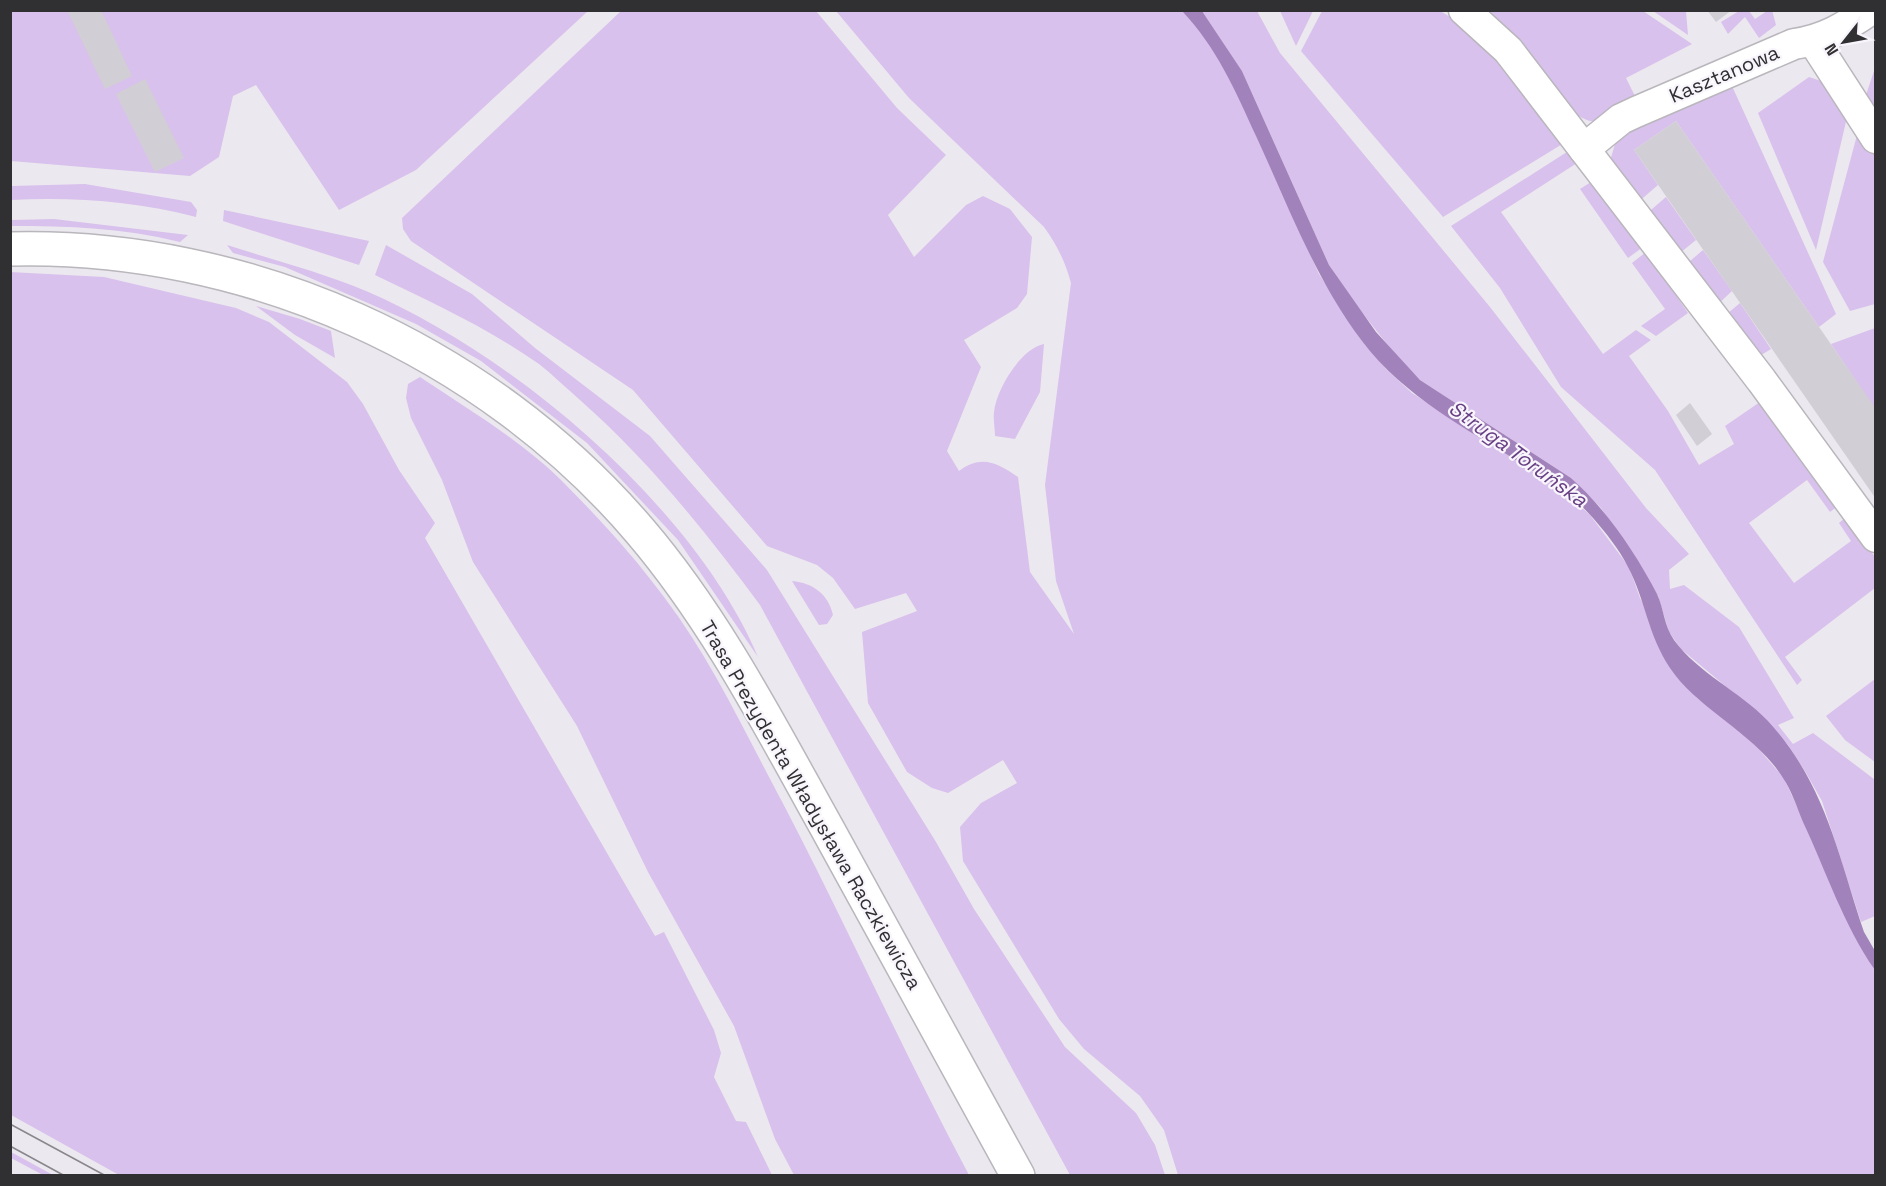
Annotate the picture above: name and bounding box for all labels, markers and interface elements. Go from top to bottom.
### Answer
north arrow [1814,12,1874,72]
street label: Kasztanowa [1665,39,1783,109]
text: N [1820,39,1843,59]
water label: Struga Toruńska [1444,394,1594,513]
street label: Trasa Prezydenta Władysława Raczkiewicza [694,616,928,994]

